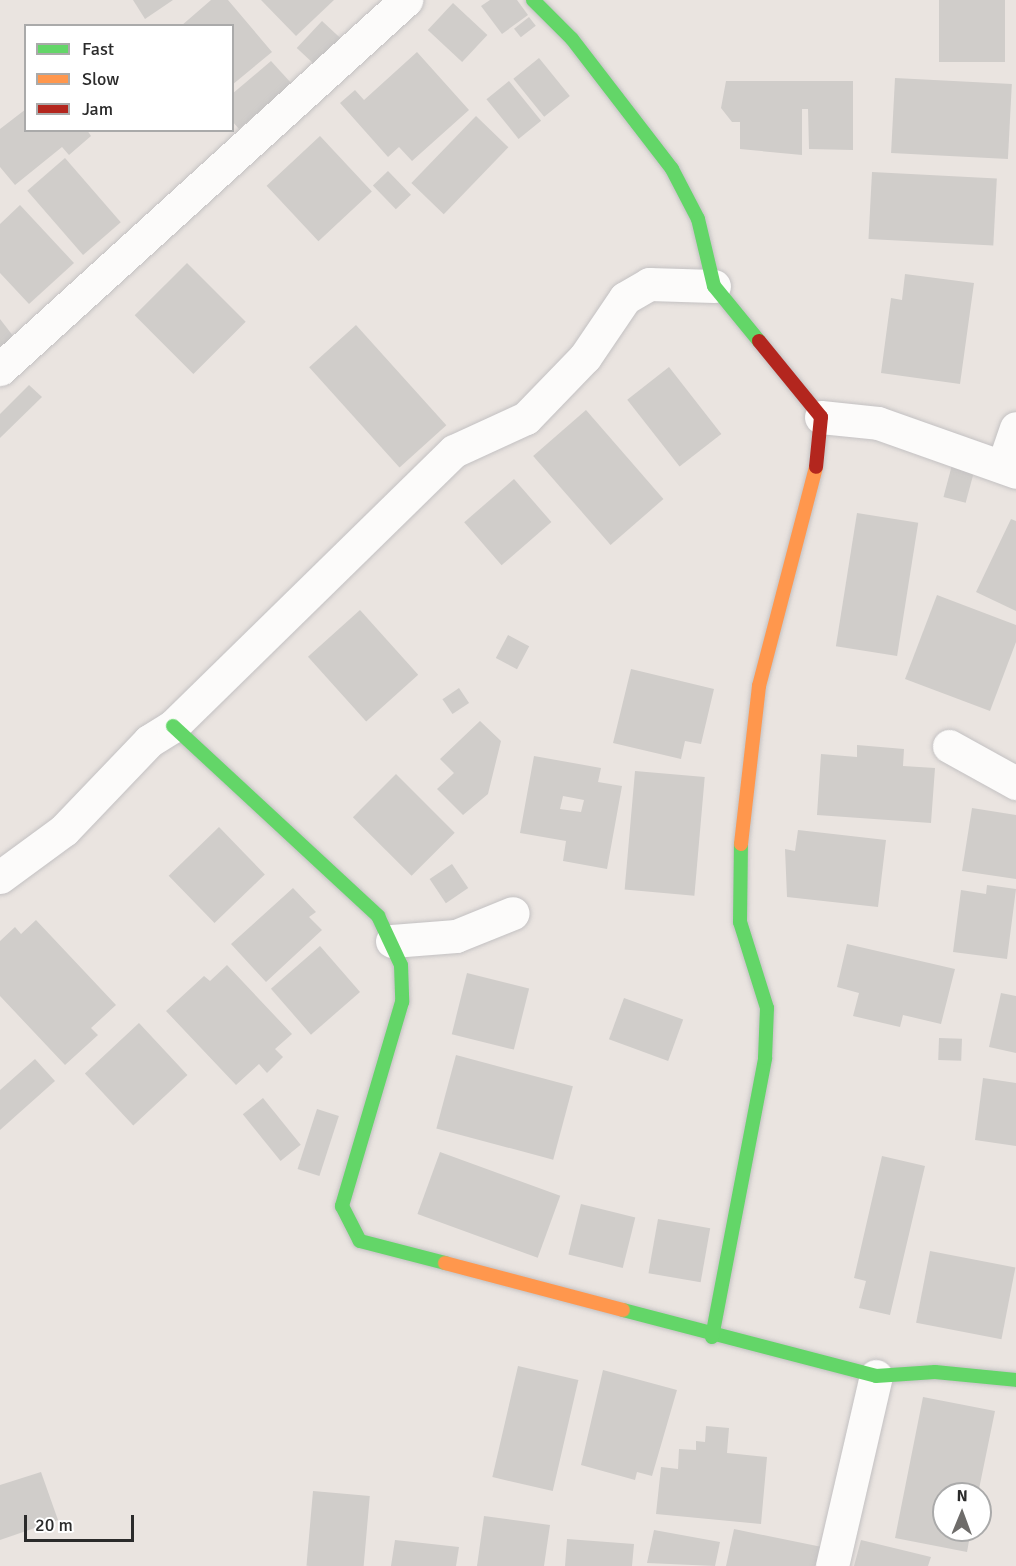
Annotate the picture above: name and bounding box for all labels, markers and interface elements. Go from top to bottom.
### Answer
legend [24,24,234,132]
text: Fast [82,38,114,60]
text: Slow [82,68,119,90]
text: Jam [82,98,113,120]
north arrow [932,1482,992,1542]
text: N [957,1486,968,1506]
scale bar [27,1503,136,1541]
text: 20 m [35,1514,73,1536]

